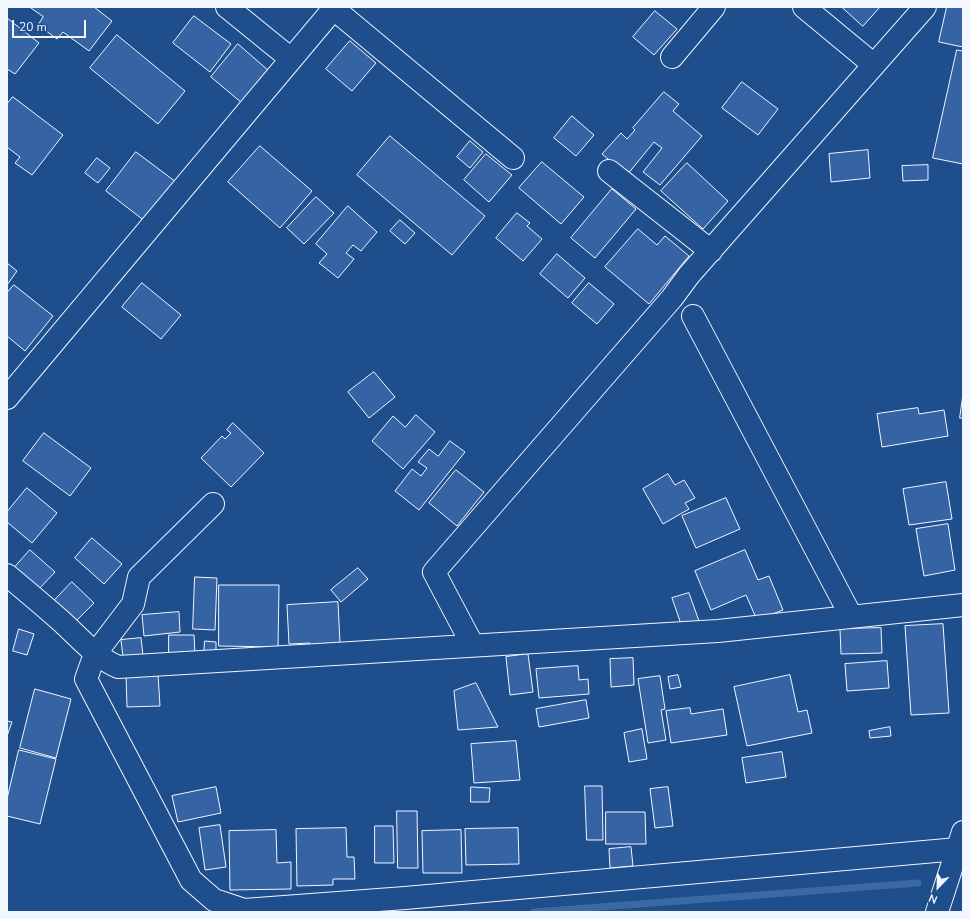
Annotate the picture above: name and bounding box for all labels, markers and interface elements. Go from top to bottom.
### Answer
scale bar [14,12,88,38]
text: 20 m [19,19,47,35]
north arrow [918,867,958,907]
text: N [926,890,940,907]

